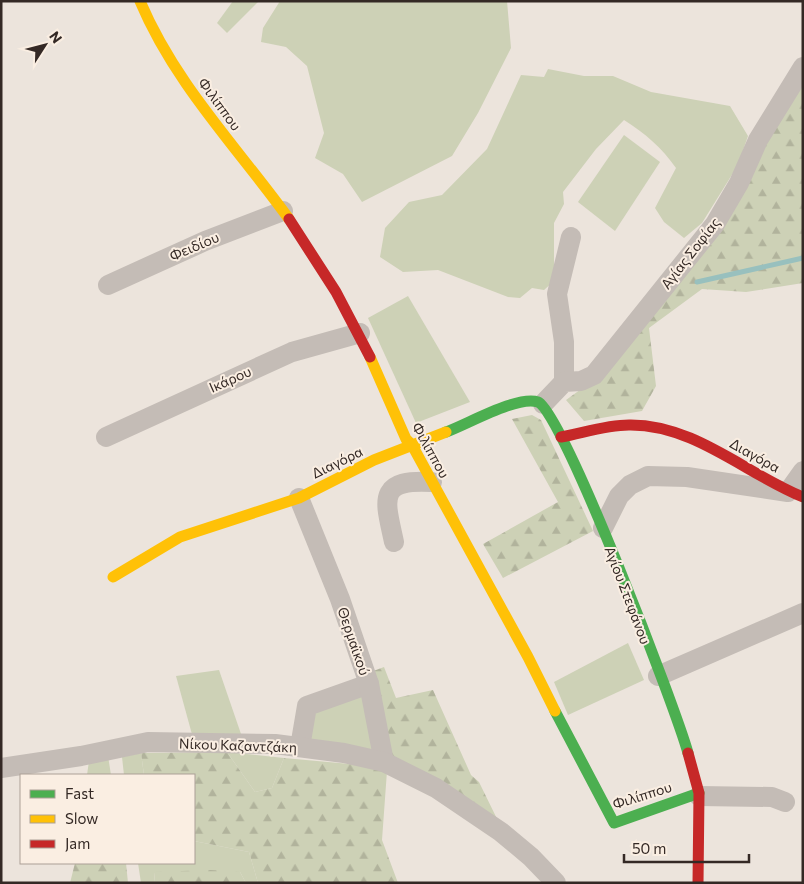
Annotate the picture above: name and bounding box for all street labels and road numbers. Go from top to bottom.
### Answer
street label: Φιλίππου [195,74,245,134]
street label: Αγίας Σοφίας [657,214,723,292]
street label: Φειδίου [167,228,221,264]
street label: Ικάρου [206,362,254,396]
street label: Φιλίππου [409,419,453,481]
street label: Διαγόρα [727,434,783,476]
street label: Διαγόρα [309,442,365,482]
street label: Αγίου Στεφάνου [602,544,655,647]
street label: Θερμαϊκού [334,605,374,678]
street label: Νίκου Καζαντζάκη [179,734,297,756]
street label: Φιλίππου [610,778,674,812]

